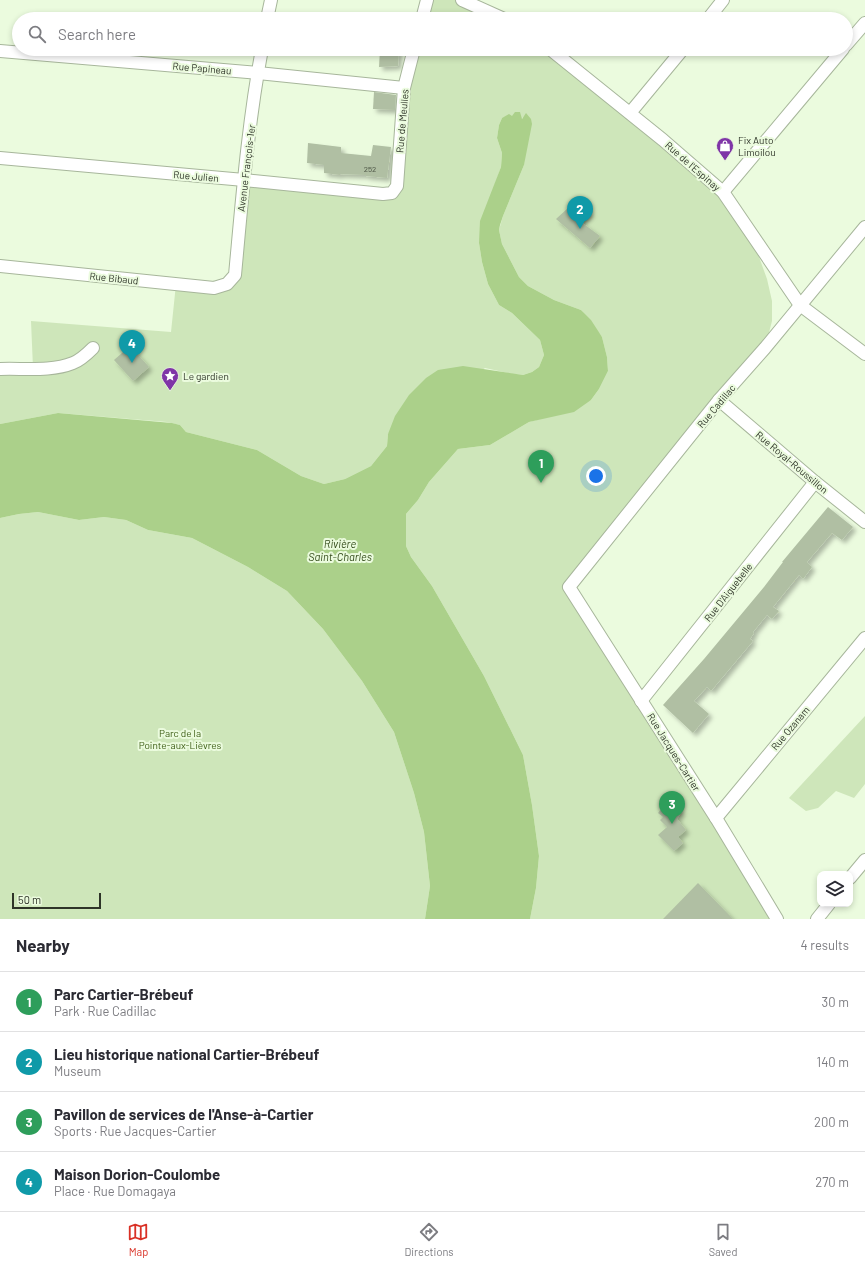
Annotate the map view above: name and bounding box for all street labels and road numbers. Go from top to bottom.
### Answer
street label: Rue Papineau [172,59,232,77]
street label: Rue de Meulles [393,88,411,153]
street label: Avenue François-1er [235,123,257,212]
street label: Rue de l'Espinay [663,139,723,193]
street label: Rue Julien [173,168,219,184]
street label: Rue Bibaud [89,269,139,287]
street label: Rue Cadillac [694,382,738,430]
street label: Rue Royal-Roussillon [754,428,830,496]
street label: Rue D'Aiguebelle [701,560,755,624]
street label: Rue Ozanam [768,704,812,752]
street label: Rue Jacques-Cartier [645,711,703,794]

